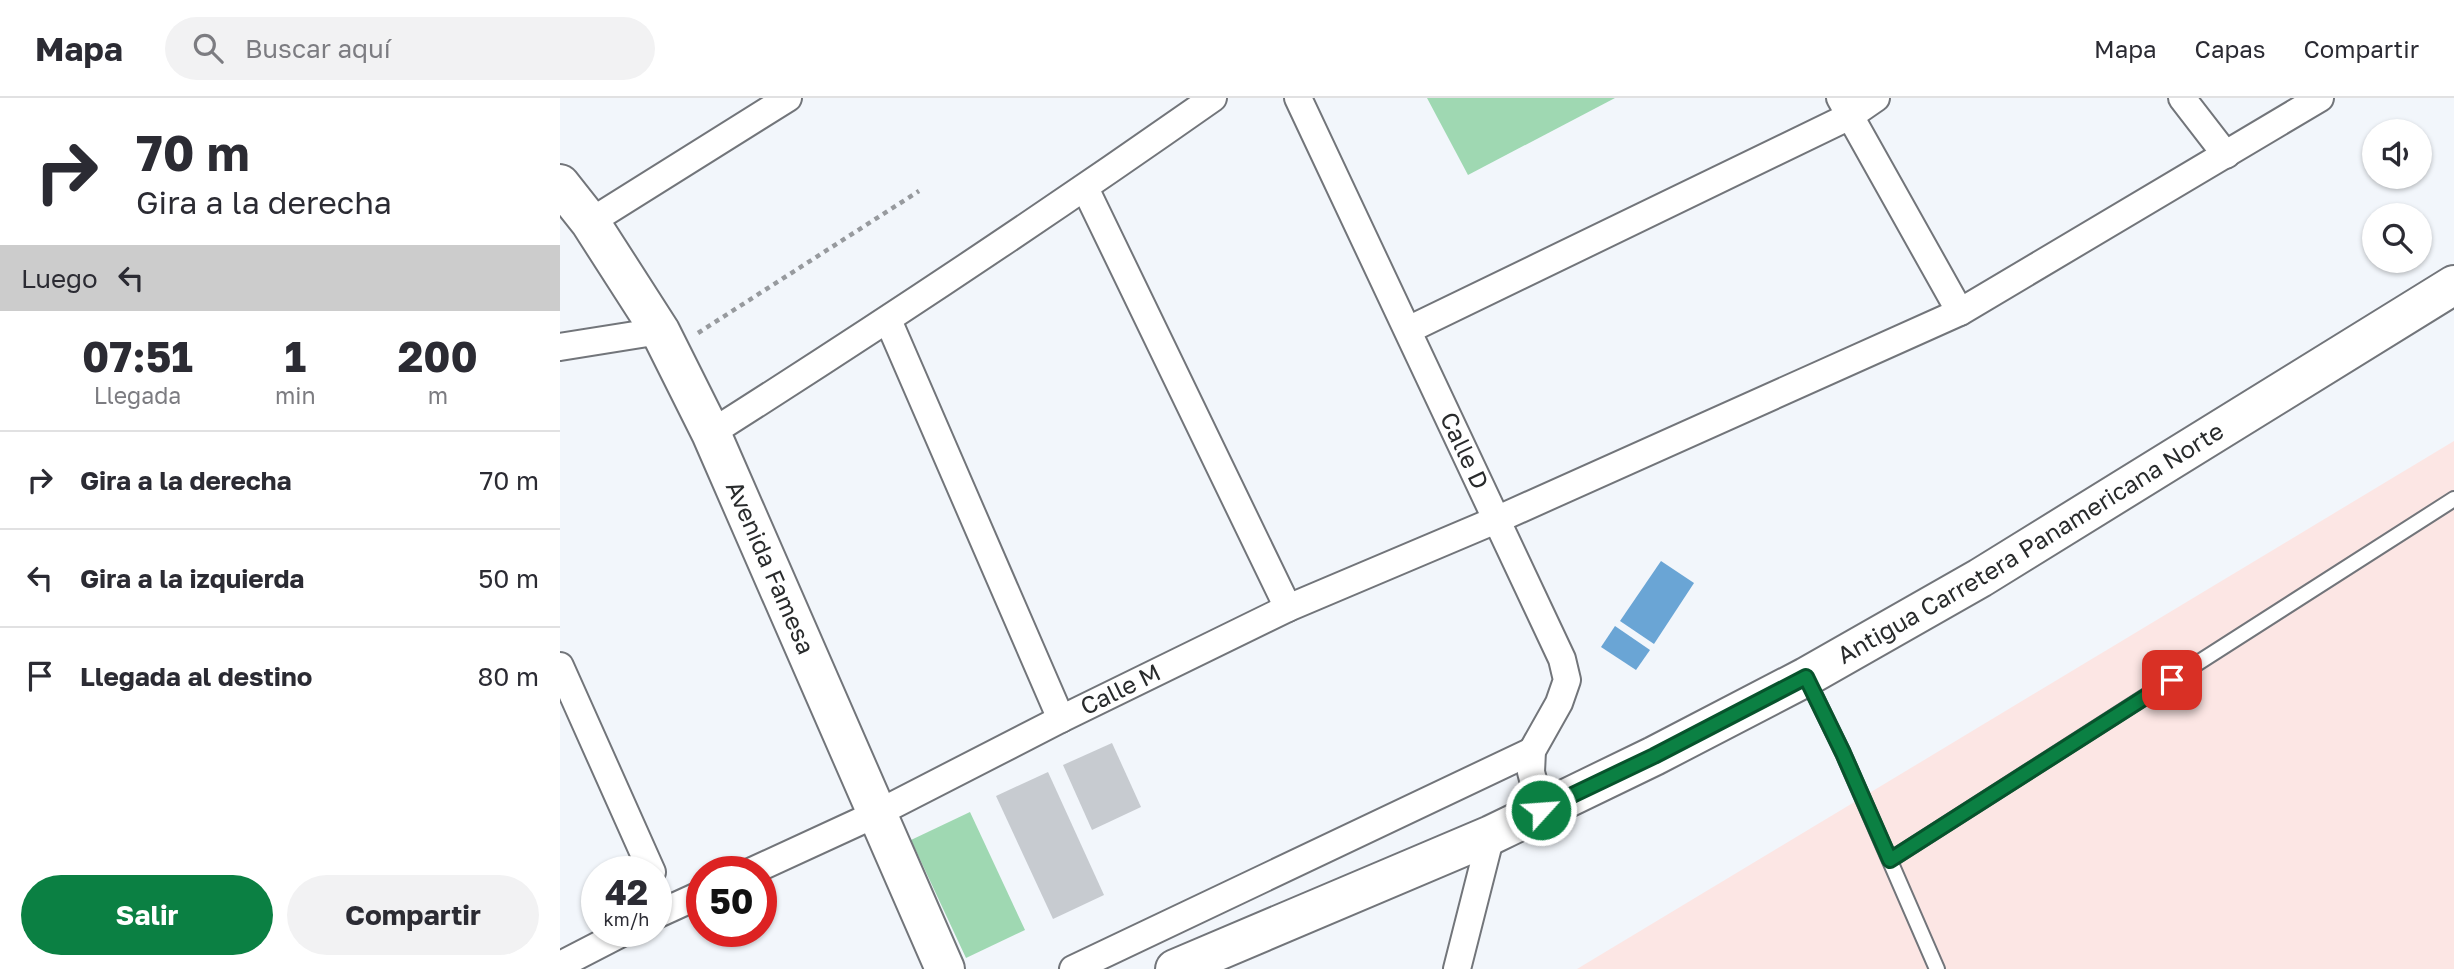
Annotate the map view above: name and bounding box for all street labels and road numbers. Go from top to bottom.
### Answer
street label: Calle D [1435,407,1496,493]
street label: Antigua Carretera Panamericana Norte [1832,415,2228,669]
street label: Avenida Famesa [721,476,822,658]
street label: Calle M [1075,657,1165,720]

